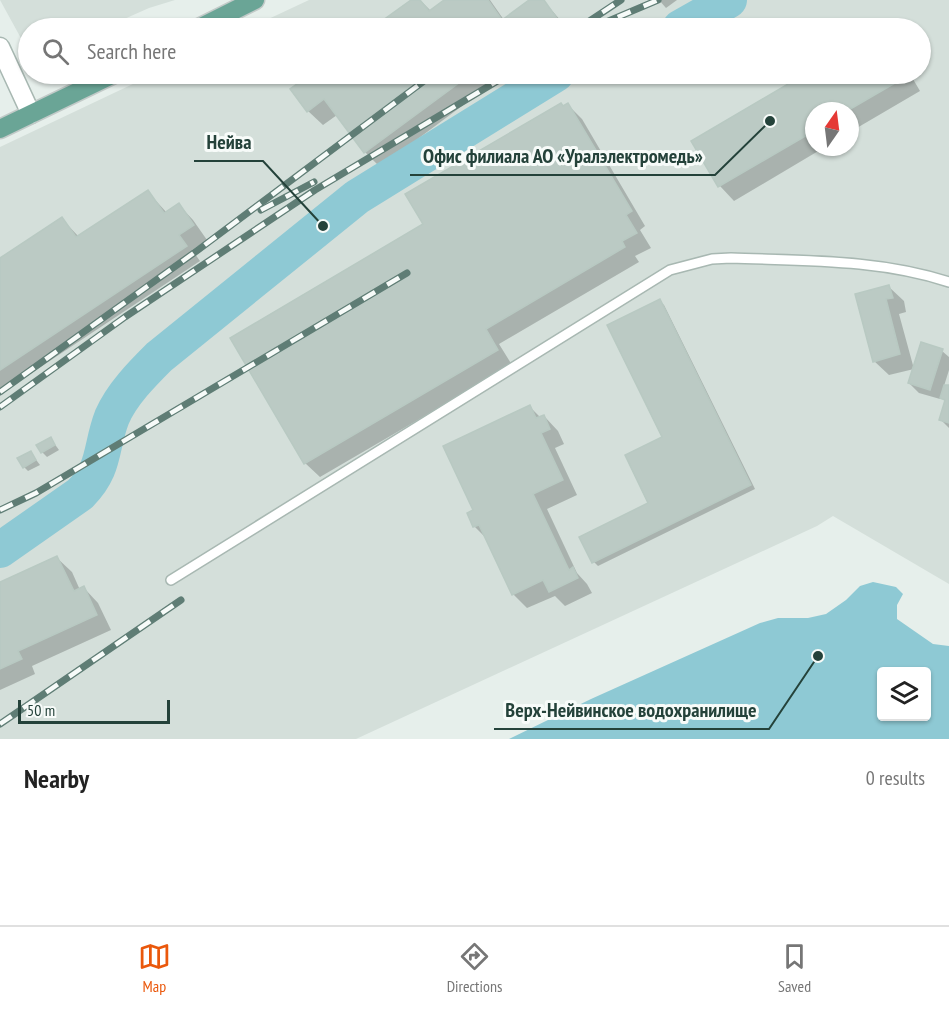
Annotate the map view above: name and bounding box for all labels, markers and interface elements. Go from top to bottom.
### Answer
search box [18,18,931,84]
icon: search [39,35,72,68]
text: Search here [87,37,176,65]
north arrow [805,102,859,156]
callout: Нейва [194,123,263,161]
text: Нейва [207,129,251,155]
callout: Офис филиала АО «Уралэлектромедь» [410,137,715,175]
text: Офис филиала АО «Уралэлектромедь» [423,143,703,169]
map controls [877,667,931,721]
button: layers [877,667,931,721]
callout: Верх-Нейвинское водохранилище [494,691,769,729]
scale bar [18,697,170,724]
text: Верх-Нейвинское водохранилище [505,697,757,723]
text: 50 m [27,700,55,720]
text: Nearby [24,762,89,795]
text: 0 results [866,765,925,791]
tab: Map [138,940,171,996]
tab: Directions [447,940,502,996]
tab: Saved [778,940,811,996]

